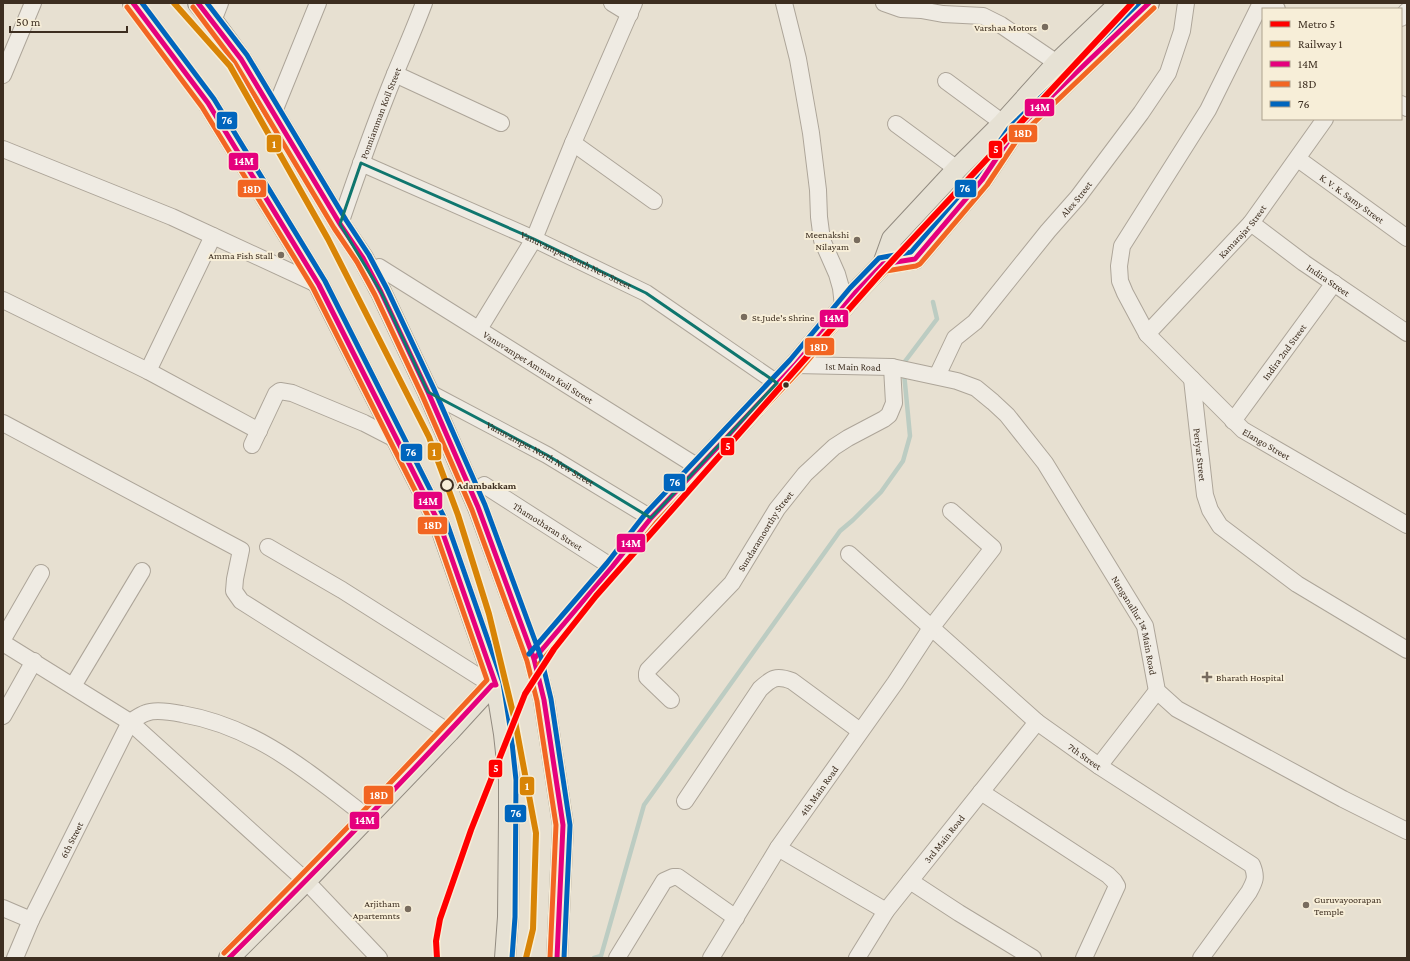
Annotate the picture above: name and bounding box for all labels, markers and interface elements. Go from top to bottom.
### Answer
scale bar [10,8,127,34]
legend [1262,8,1402,120]
text: 50 m [16,15,41,29]
text: Metro 5 [1298,17,1335,31]
place label: Varshaa Motors [974,22,1037,33]
marker: Varshaa Motors [1040,22,1050,32]
text: Railway 1 [1298,37,1342,51]
text: 14M [1298,57,1318,71]
street label: Ponniamman Koil Street [358,65,403,160]
text: 18D [1298,77,1316,91]
text: 76 [1298,97,1310,111]
line badge: 14M [1024,98,1055,117]
text: 14M [1030,101,1050,113]
line badge: 76 [216,111,238,130]
text: 76 [221,114,233,126]
line badge: 18D [1008,124,1038,143]
text: 18D [1014,127,1032,139]
line badge: 1 [266,134,282,153]
text: 1 [272,138,276,150]
line badge: 5 [988,140,1003,159]
text: 5 [993,143,999,155]
line badge: 14M [228,152,259,171]
text: 14M [234,155,254,167]
street label: K. V. K. Samy Street [1318,172,1387,226]
line badge: 18D [237,179,267,198]
line badge: 76 [954,179,977,198]
street label: Alex Street [1058,179,1094,219]
text: 76 [959,182,971,194]
text: 18D [243,183,261,195]
street label: Kamarajar Street [1216,202,1269,260]
street label: Vanuvampet South New Street [519,229,634,292]
place label: Meenakshi Nilayam [805,229,849,252]
marker: Meenakshi Nilayam [852,235,862,245]
place label: Amma Fish Stall [208,250,273,261]
marker: Amma Fish Stall [276,250,286,260]
street label: Indira Street [1305,262,1352,299]
line badge: 14M [819,309,849,328]
marker: St.Jude's Shrine [739,312,749,322]
place label: St.Jude's Shrine [752,312,815,323]
text: 14M [824,312,844,324]
street label: Indira 2nd Street [1260,321,1309,382]
street label: Vanuvampet Amman Koil Street [481,329,596,406]
line badge: 18D [804,337,835,356]
text: 18D [810,341,828,353]
street label: 1st Main Road [825,361,882,373]
unlabelled marker [781,380,791,390]
street label: Vanuvampet North New Street [484,419,597,489]
street label: Elango Street [1240,426,1293,462]
street label: Periyar Street [1192,427,1208,482]
line badge: 5 [720,437,735,456]
text: 5 [725,440,731,452]
line badge: 1 [427,442,442,461]
line badge: 76 [400,443,423,462]
text: 76 [405,446,417,458]
text: 1 [432,446,436,458]
line badge: 76 [663,473,686,492]
text: 76 [669,476,681,488]
marker: Adambakkam [440,478,454,492]
place label: Adambakkam [456,480,517,491]
street label: Sundaramoorthy Street [735,488,796,573]
line badge: 14M [413,491,443,510]
text: 14M [418,495,438,507]
street label: Thamotharan Street [511,500,585,553]
line badge: 18D [417,516,448,535]
text: 18D [424,519,442,531]
line badge: 14M [616,533,646,553]
text: 14M [621,537,641,549]
street label: Nanganallur 1st Main Road [1109,574,1159,676]
marker: Bharath Hospital [1201,671,1213,683]
place label: Bharath Hospital [1216,672,1284,683]
street label: 7th Street [1066,741,1104,773]
line badge: 5 [488,759,503,778]
text: 5 [493,762,499,774]
street label: 4th Main Road [798,763,841,818]
line badge: 1 [519,776,535,796]
text: 1 [525,780,529,792]
line badge: 18D [363,785,394,805]
text: 18D [370,789,388,801]
line badge: 76 [504,804,527,823]
text: 76 [510,807,522,819]
line badge: 14M [349,811,380,830]
street label: 3rd Main Road [922,812,967,865]
text: 14M [355,814,375,826]
street label: 6th Street [58,819,86,860]
place label: Guruvayoorapan Temple [1314,894,1382,917]
place label: Arjitham Apartemnts [353,898,400,921]
marker: Guruvayoorapan Temple [1301,900,1311,910]
marker: Arjitham Apartemnts [403,904,413,914]

